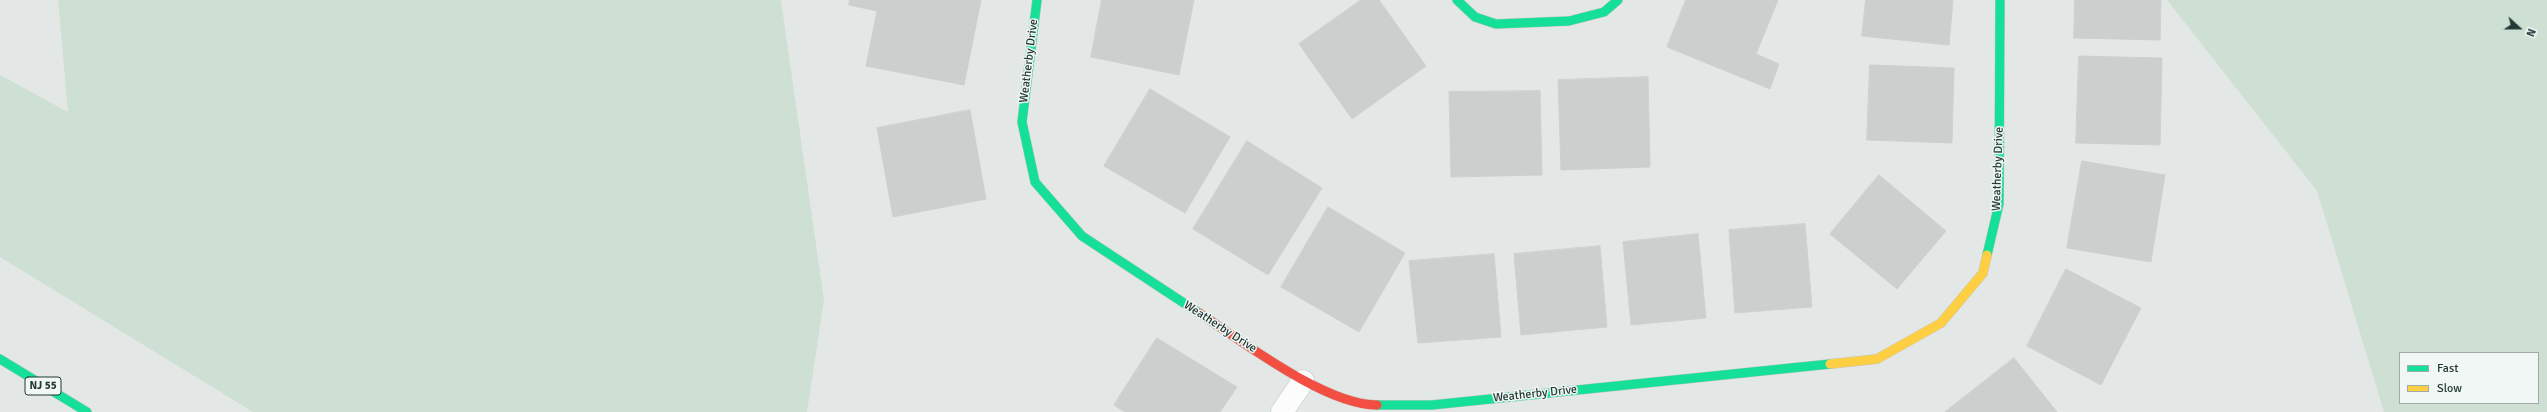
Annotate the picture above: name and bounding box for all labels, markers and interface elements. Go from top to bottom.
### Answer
north arrow [2499,8,2539,48]
street label: Weatherby Drive [1017,18,1041,104]
text: N [2523,27,2538,38]
street label: Weatherby Drive [1989,127,2007,211]
street label: Weatherby Drive [1181,298,1259,356]
legend [2399,352,2539,404]
text: Fast [2437,361,2458,376]
road number: NJ 55 [25,377,61,395]
text: Slow [2437,381,2462,396]
street label: Weatherby Drive [1492,382,1578,406]

